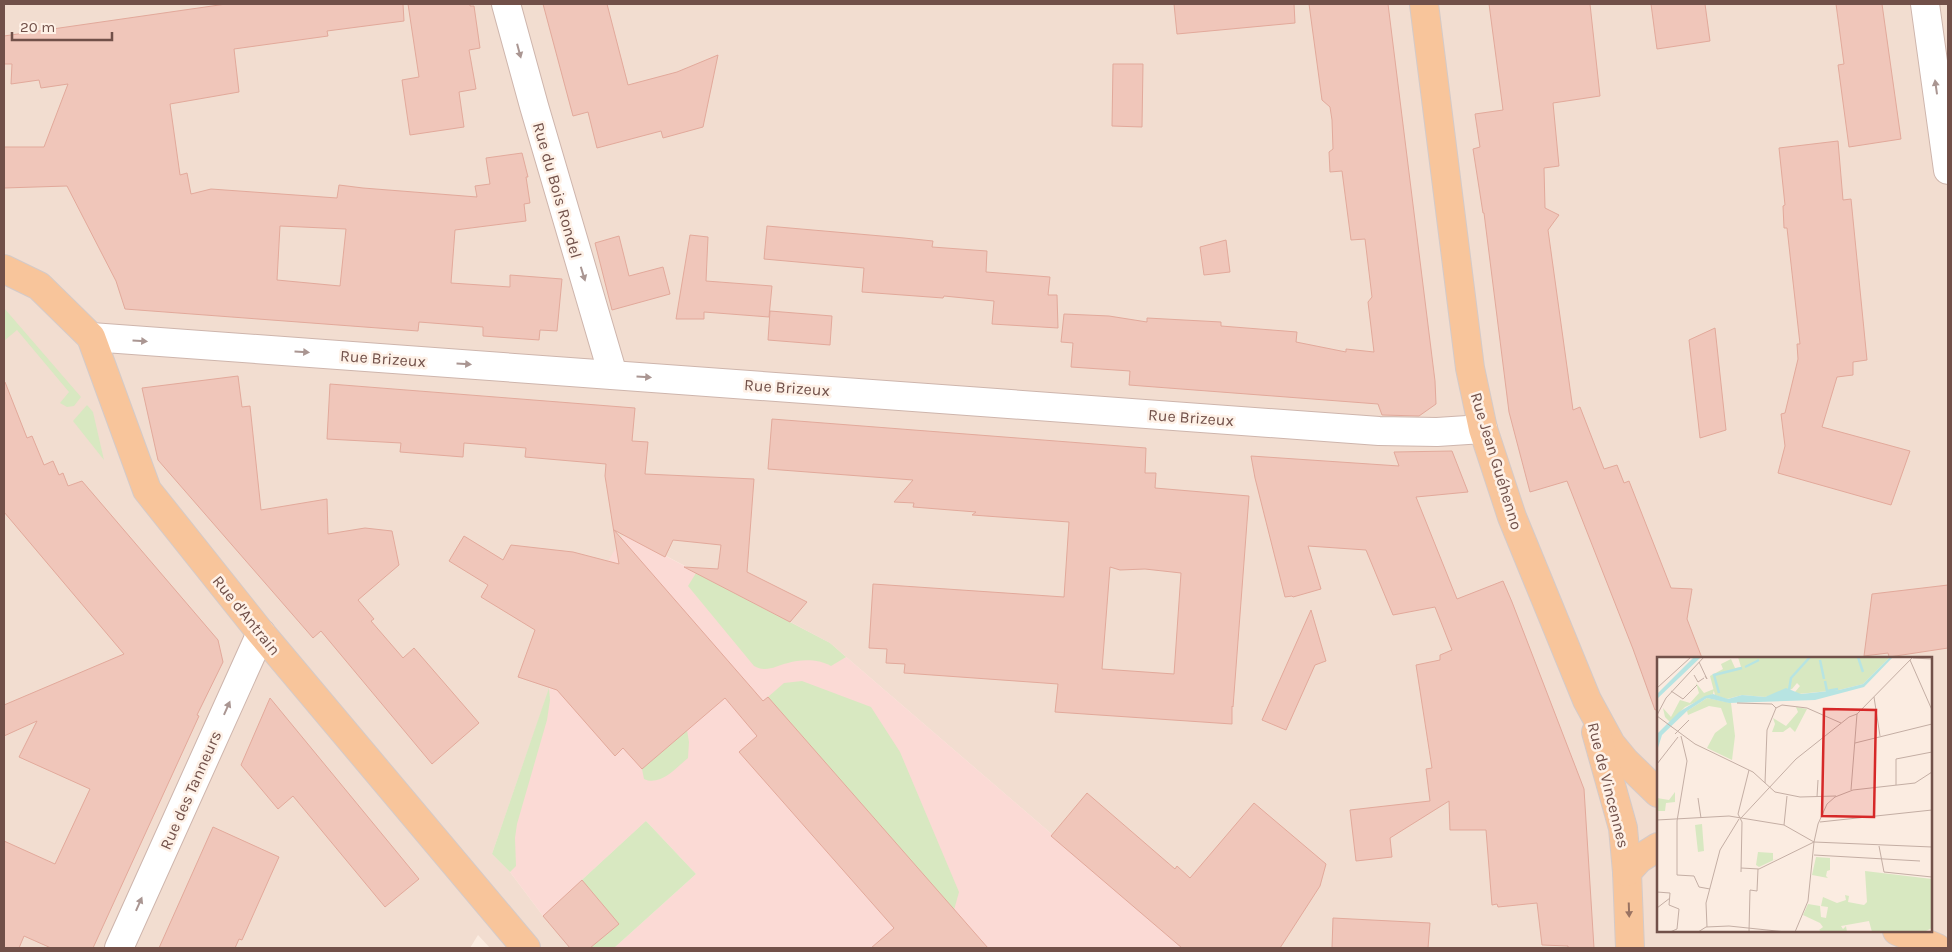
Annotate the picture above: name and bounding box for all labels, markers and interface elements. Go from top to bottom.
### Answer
scale bar [12,10,112,42]
text: 20 m [20,18,55,36]
one-way arrow [515,43,523,58]
one-way arrow [1932,79,1940,95]
street label: Rue du Bois Rondel [529,120,586,260]
one-way arrow [579,267,587,282]
one-way arrow [132,337,148,345]
street label: Rue Brizeux [340,346,426,371]
one-way arrow [294,349,310,357]
one-way arrow [456,360,472,368]
one-way arrow [636,374,652,382]
street label: Rue Brizeux [744,375,830,400]
street label: Rue Jean Guéhenno [1467,390,1526,532]
street label: Rue Brizeux [1148,405,1234,430]
street label: Rue d'Antrain [209,572,285,659]
inset map [1657,657,1932,932]
one-way arrow [224,701,232,715]
street label: Rue de Vincennes [1584,720,1633,850]
street label: Rue des Tanneurs [156,728,225,853]
one-way arrow [136,897,144,911]
one-way arrow [1625,902,1633,918]

